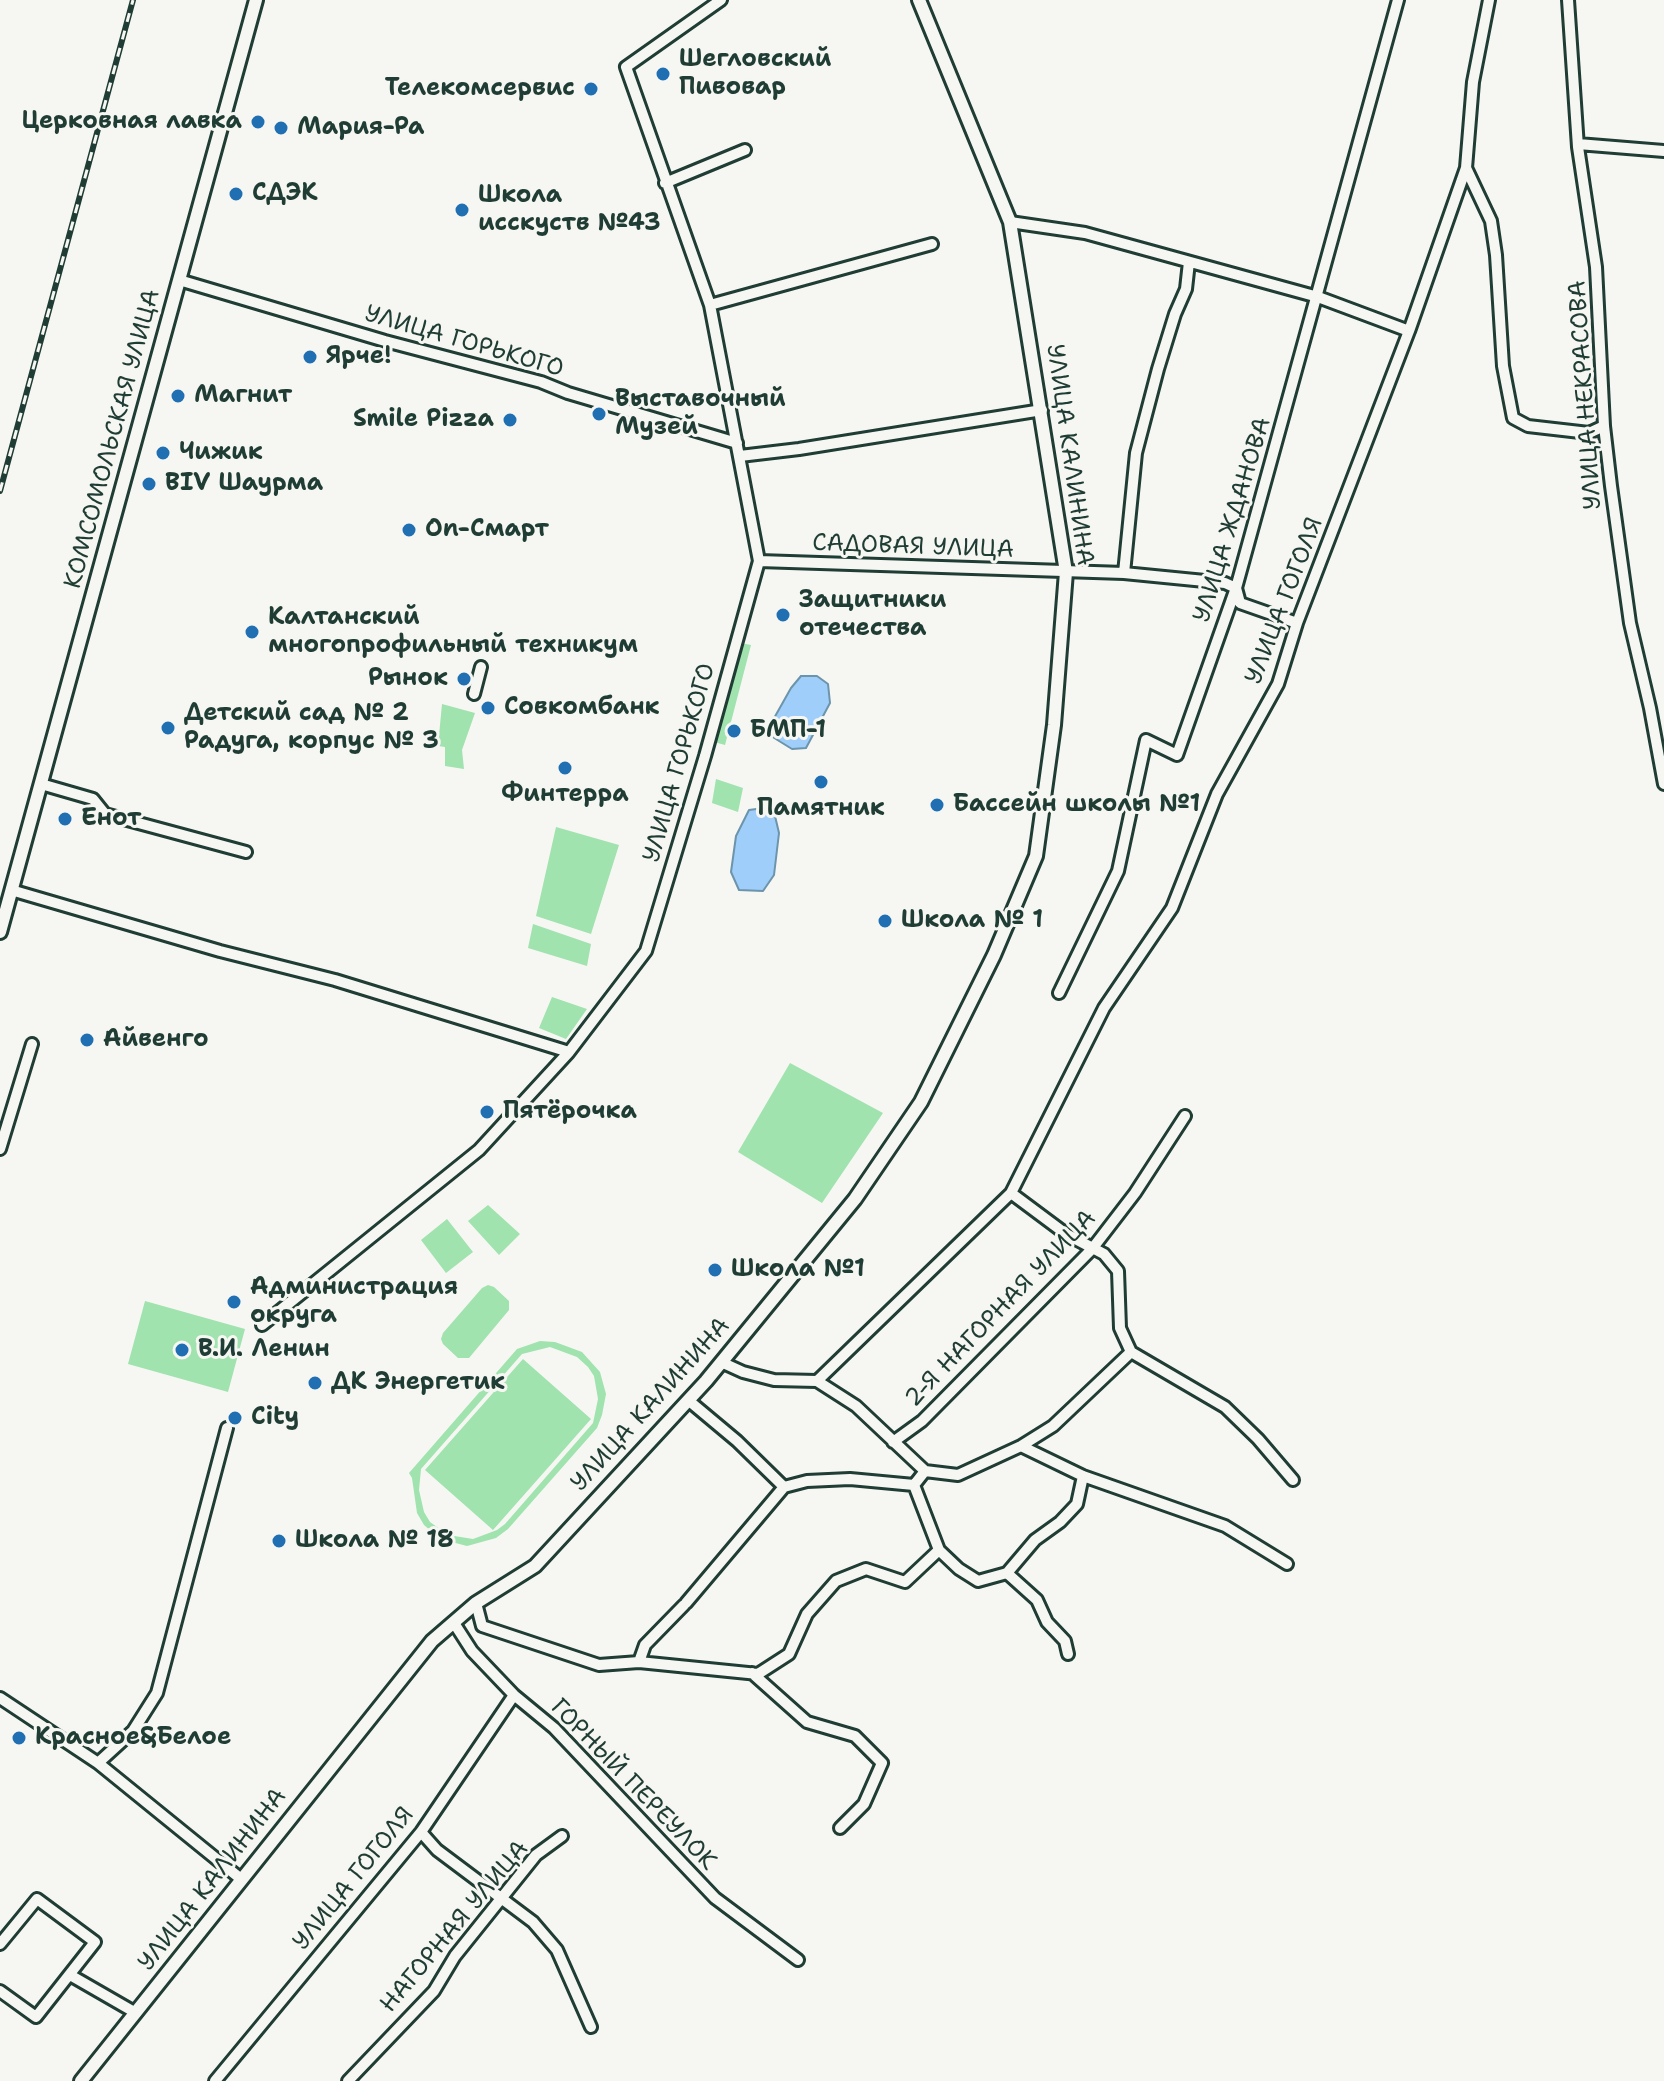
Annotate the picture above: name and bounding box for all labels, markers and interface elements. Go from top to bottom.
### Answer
place label: Шегловский Пивовар [679,46,831,102]
marker: Шегловский Пивовар [654,65,672,83]
place label: Телекомсервис [385,75,575,103]
marker: Телекомсервис [582,80,600,98]
place label: Церковная лавка [21,108,242,136]
marker: Церковная лавка [249,113,267,131]
place label: Мария-Ра [297,114,424,142]
marker: Мария-Ра [272,119,290,137]
place label: СДЭК [252,180,318,208]
place label: Школа исскуств №43 [478,182,660,238]
marker: СДЭК [227,185,245,203]
marker: Школа исскуств №43 [453,201,471,219]
street label: УЛИЦА НЕКРАСОВА [1564,279,1608,511]
street label: КОМСОМОЛЬСКАЯ УЛИЦА [59,286,167,592]
street label: УЛИЦА ГОРЬКОГО [361,300,567,384]
street label: УЛИЦА КАЛИНИНА [1039,342,1099,568]
place label: Ярче! [326,343,391,371]
marker: Ярче! [301,348,319,366]
place label: Магнит [194,382,292,410]
place label: Выставочный Музей [615,386,786,442]
marker: Магнит [169,387,187,405]
marker: Выставочный Музей [590,405,608,423]
place label: Smile Pizza [353,406,494,434]
marker: Smile Pizza [501,411,519,429]
street label: УЛИЦА ЖДАНОВА [1188,414,1278,626]
place label: Чижик [179,439,263,467]
marker: Чижик [154,444,172,462]
place label: BIV Шаурма [165,470,323,498]
marker: BIV Шаурма [140,475,158,493]
street label: УЛИЦА ГОГОЛЯ [1240,514,1330,688]
place label: On-Смарт [425,516,549,544]
marker: On-Смарт [400,521,418,539]
street label: САДОВАЯ УЛИЦА [812,529,1014,565]
place label: Защитники отечества [799,587,946,643]
place label: Калтанский многопрофильный техникум [268,604,638,660]
marker: Защитники отечества [774,606,792,624]
marker: Калтанский многопрофильный техникум [243,623,261,641]
street label: УЛИЦА ГОРЬКОГО [638,660,722,866]
place label: Рынок [368,665,448,693]
marker: Рынок [455,670,473,688]
place label: Совкомбанк [504,694,660,722]
marker: Совкомбанк [479,699,497,717]
place label: Детский сад № 2 Радуга, корпус № 3 [184,700,439,756]
place label: БМП-1 [750,717,826,745]
marker: Детский сад № 2 Радуга, корпус № 3 [159,719,177,737]
marker: БМП-1 [725,722,743,740]
marker: Финтерра [556,759,574,777]
marker: Памятник [812,773,830,791]
place label: Финтерра [501,781,629,809]
place label: Бассейн школы №1 [953,791,1200,819]
place label: Памятник [757,795,885,823]
marker: Бассейн школы №1 [928,796,946,814]
place label: Енот [81,805,141,833]
marker: Енот [56,810,74,828]
place label: Школа № 1 [901,907,1043,935]
marker: Школа № 1 [876,912,894,930]
place label: Айвенго [103,1026,208,1054]
marker: Айвенго [78,1031,96,1049]
place label: Пятёрочка [503,1098,637,1126]
marker: Пятёрочка [478,1103,496,1121]
street label: 2-Я НАГОРНАЯ УЛИЦА [900,1205,1102,1413]
place label: Школа №1 [731,1256,865,1284]
marker: Школа №1 [706,1261,724,1279]
place label: Администрация округа [250,1274,458,1330]
marker: Администрация округа [225,1293,243,1311]
street label: УЛИЦА КАЛИНИНА [566,1312,736,1498]
place label: В.И. Ленин [198,1336,330,1364]
marker: В.И. Ленин [173,1341,191,1359]
place label: ДК Энергетик [331,1369,505,1397]
marker: ДК Энергетик [306,1374,324,1392]
place label: City [251,1404,299,1432]
marker: City [226,1409,244,1427]
place label: Школа № 18 [295,1527,454,1555]
marker: Школа № 18 [270,1532,288,1550]
street label: ГОРНЫЙ ПЕРЕУЛОК [544,1693,722,1877]
place label: Красное&Белое [35,1724,231,1752]
marker: Красное&Белое [10,1729,28,1747]
street label: УЛИЦА КАЛИНИНА [133,1783,293,1977]
street label: УЛИЦА ГОГОЛЯ [287,1802,421,1956]
street label: НАГОРНАЯ УЛИЦА [375,1835,535,2019]

